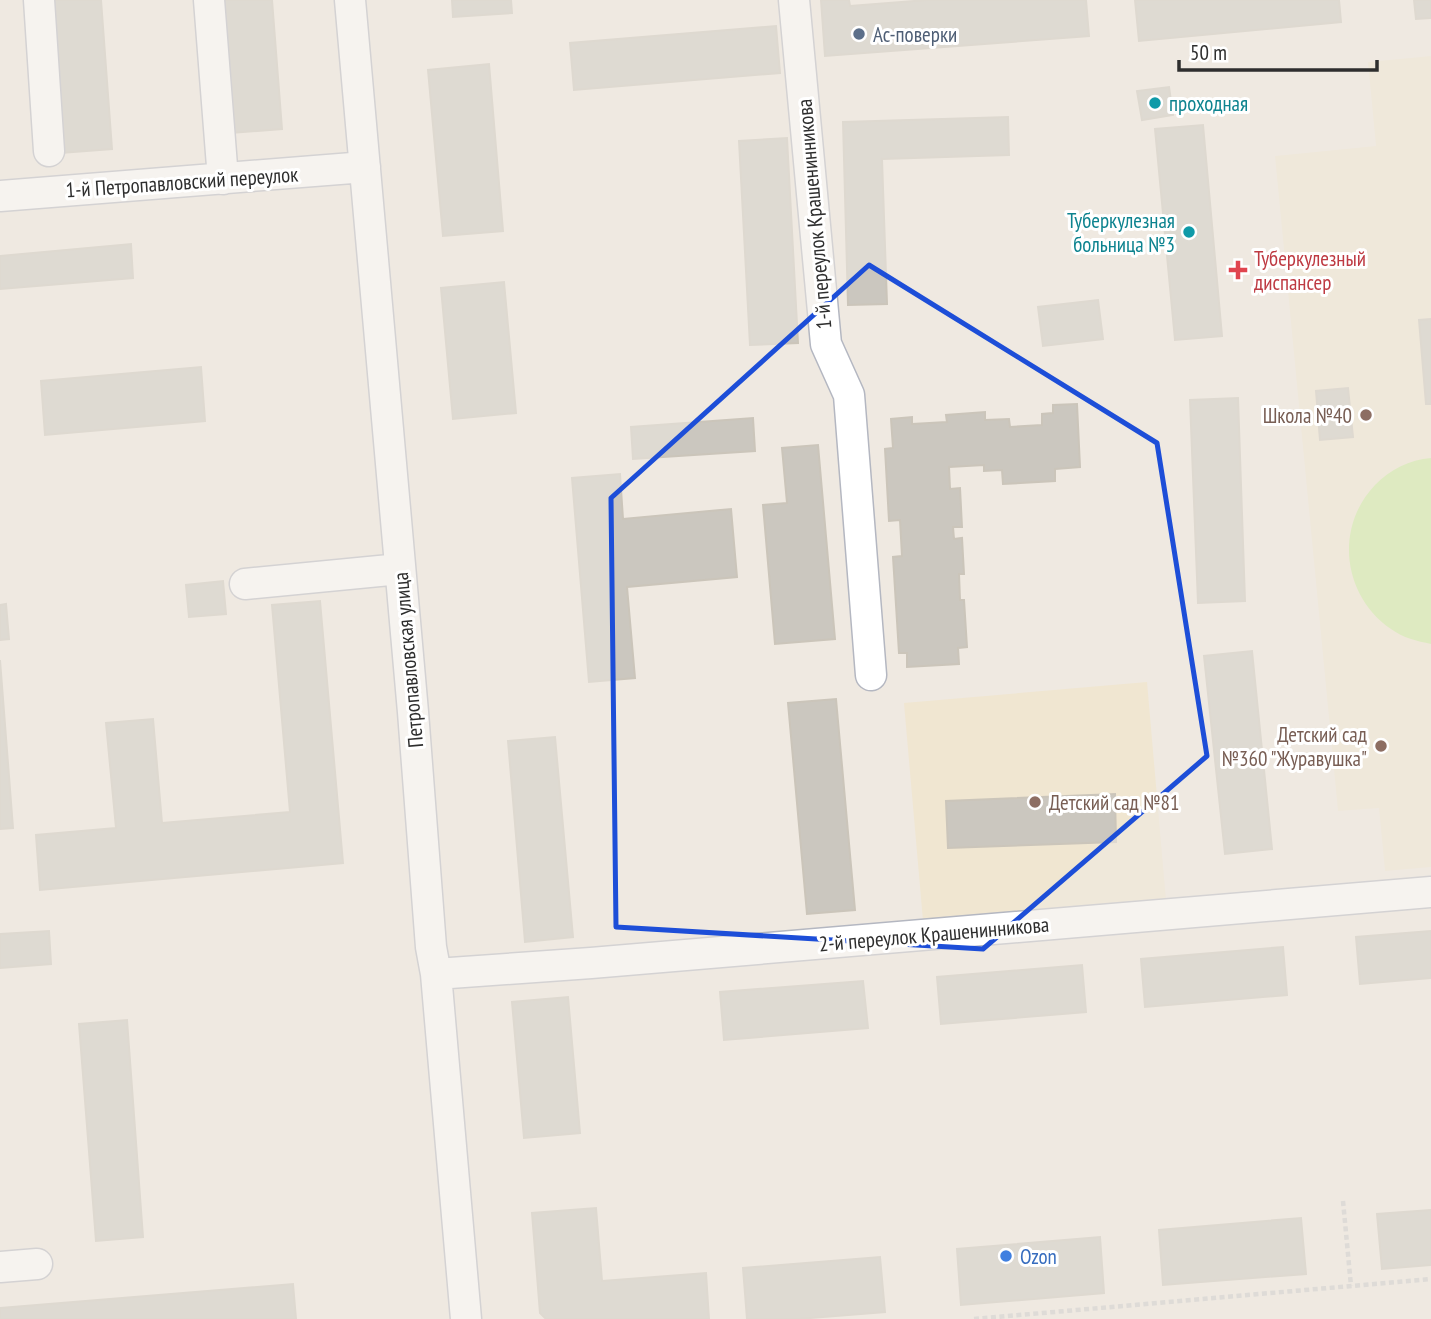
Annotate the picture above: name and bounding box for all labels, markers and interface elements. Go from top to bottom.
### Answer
place label: Ас-поверки [873,21,957,48]
marker: Ас-поверки [851,26,867,42]
scale bar [1179,28,1377,72]
text: 50 m [1190,39,1227,66]
place label: проходная [1169,90,1248,117]
marker: проходная [1147,95,1163,111]
street label: 1-й переулок Крашенинникова [790,98,838,330]
street label: 1-й Петропавловский переулок [65,160,299,204]
place label: Туберкулезная больница №3 [1067,207,1175,258]
marker: Туберкулезная больница №3 [1181,224,1197,240]
place label: Туберкулезный диспансер [1254,245,1366,296]
marker: Туберкулезный диспансер [1228,260,1248,280]
place label: Школа №40 [1263,402,1352,429]
marker: Школа №40 [1358,407,1374,423]
street label: Петропавловская улица [387,571,429,749]
place label: Детский сад №360 "Журавушка" [1222,721,1367,772]
marker: Детский сад №360 "Журавушка" [1373,738,1389,754]
place label: Детский сад №81 [1049,789,1179,816]
marker: Детский сад №81 [1027,794,1043,810]
street label: 2-й переулок Крашенинникова [818,910,1050,958]
place label: Ozon [1020,1243,1057,1270]
marker: Ozon [998,1248,1014,1264]

